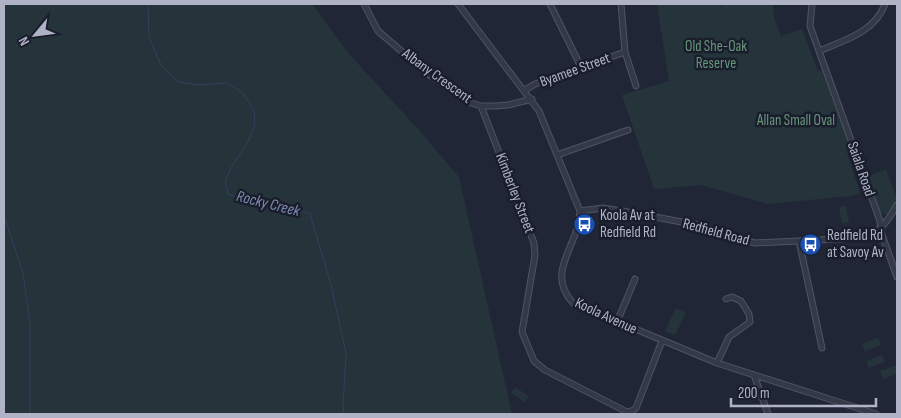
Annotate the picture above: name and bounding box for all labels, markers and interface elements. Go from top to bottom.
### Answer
north arrow [10,10,60,60]
text: N [15,34,33,48]
park label: Old She-Oak Reserve [685,37,747,73]
street label: Albany Crescent [398,44,476,108]
street label: Byamee Street [537,48,613,92]
park label: Allan Small Oval [756,111,835,130]
street label: Saiala Road [843,139,879,199]
street label: Kimberley Street [491,150,539,236]
water label: Rocky Creek [234,187,303,221]
place label: Koola Av at Redfield Rd [600,206,656,242]
bus stop icon: Koola Av at Redfield Rd [572,212,596,236]
street label: Redfield Road [681,214,751,250]
place label: Redfield Rd at Savoy Av [827,226,884,262]
bus stop icon: Redfield Rd at Savoy Av [799,232,823,256]
street label: Koola Avenue [572,293,640,339]
scale bar [731,376,876,408]
text: 200 m [738,384,770,403]

